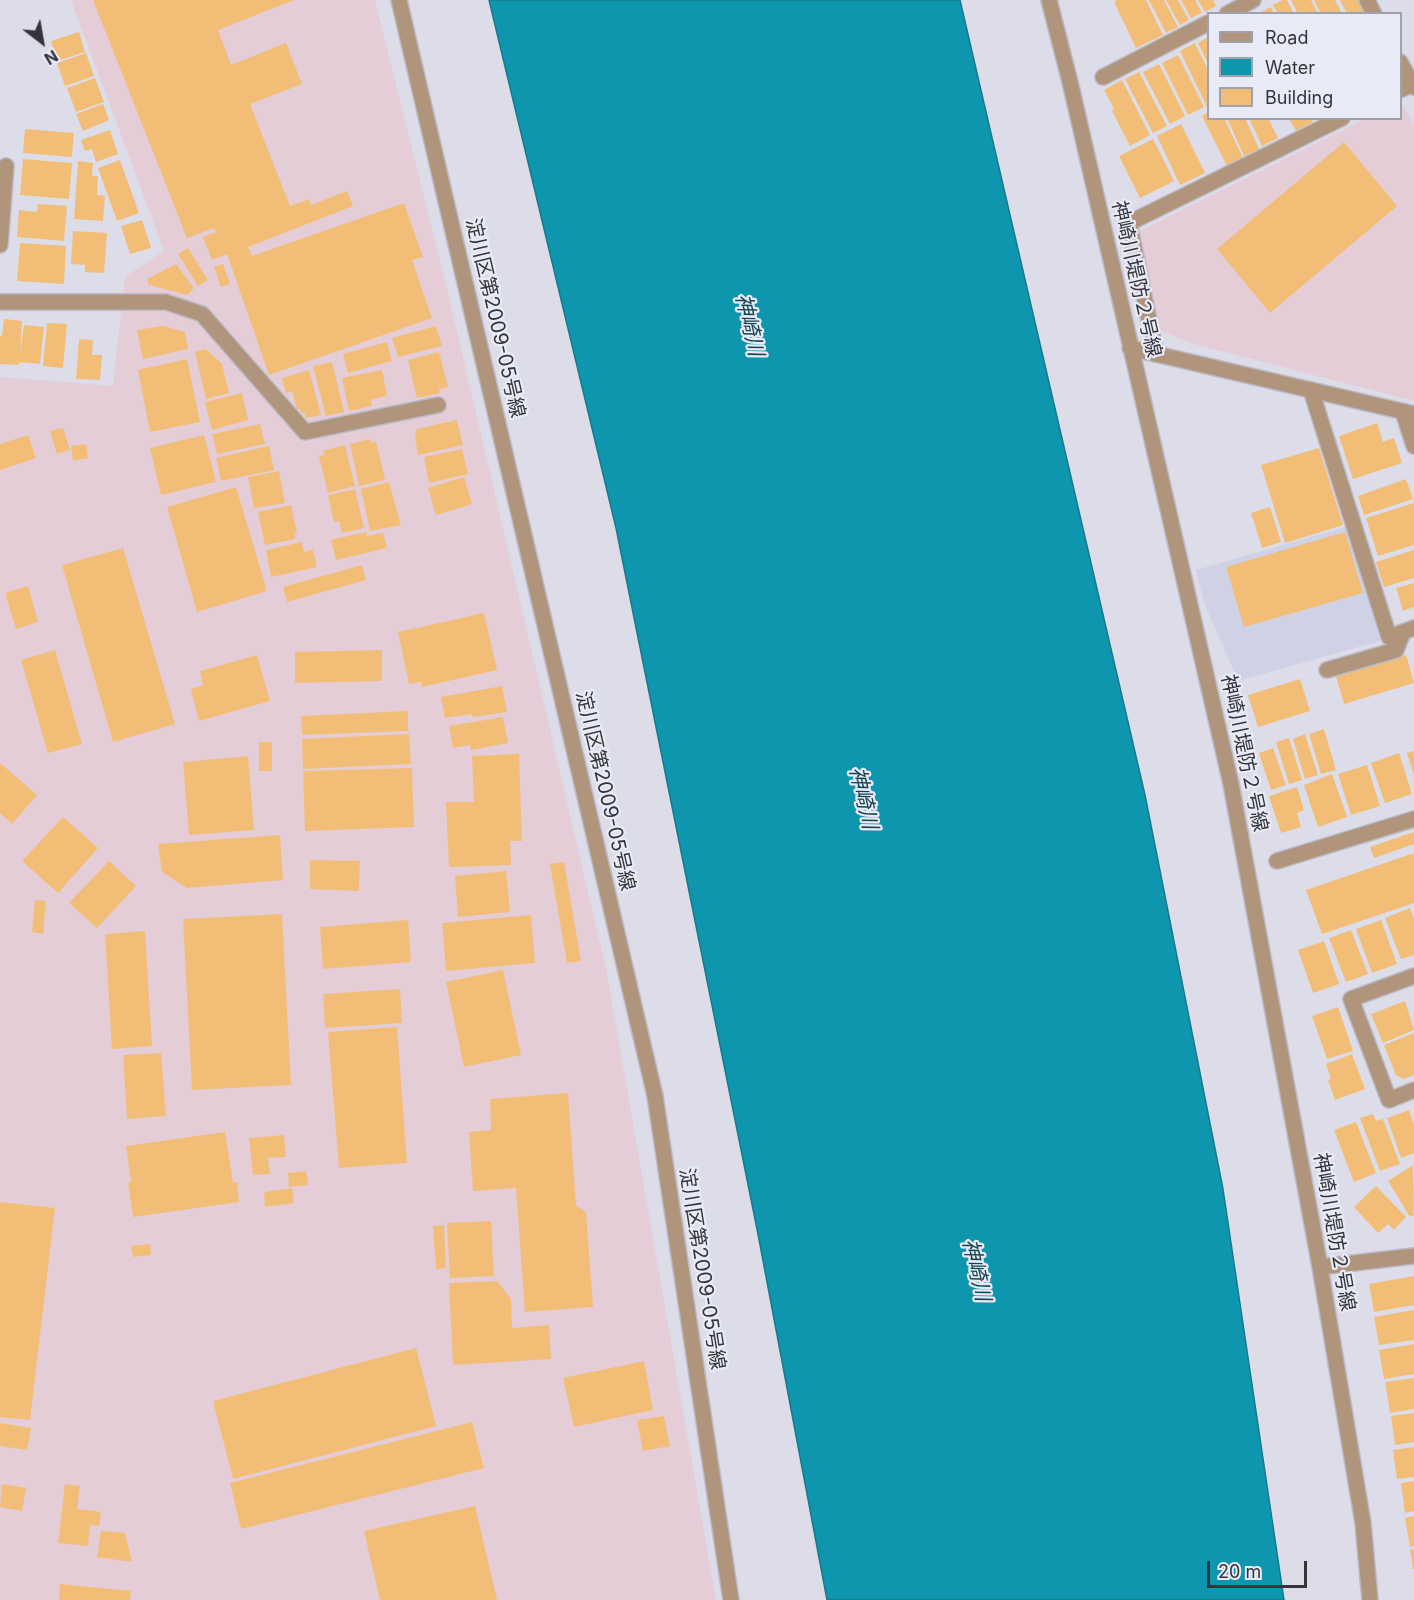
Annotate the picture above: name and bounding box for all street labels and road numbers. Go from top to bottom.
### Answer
street label: 神崎川堤防２号線 [1106,198,1166,360]
street label: 淀川区第2009-05号線 [460,216,530,420]
street label: 神崎川堤防２号線 [1216,672,1272,834]
street label: 淀川区第2009-05号線 [570,689,640,893]
street label: 神崎川堤防２号線 [1308,1151,1360,1313]
street label: 淀川区第2009-05号線 [674,1166,730,1372]

